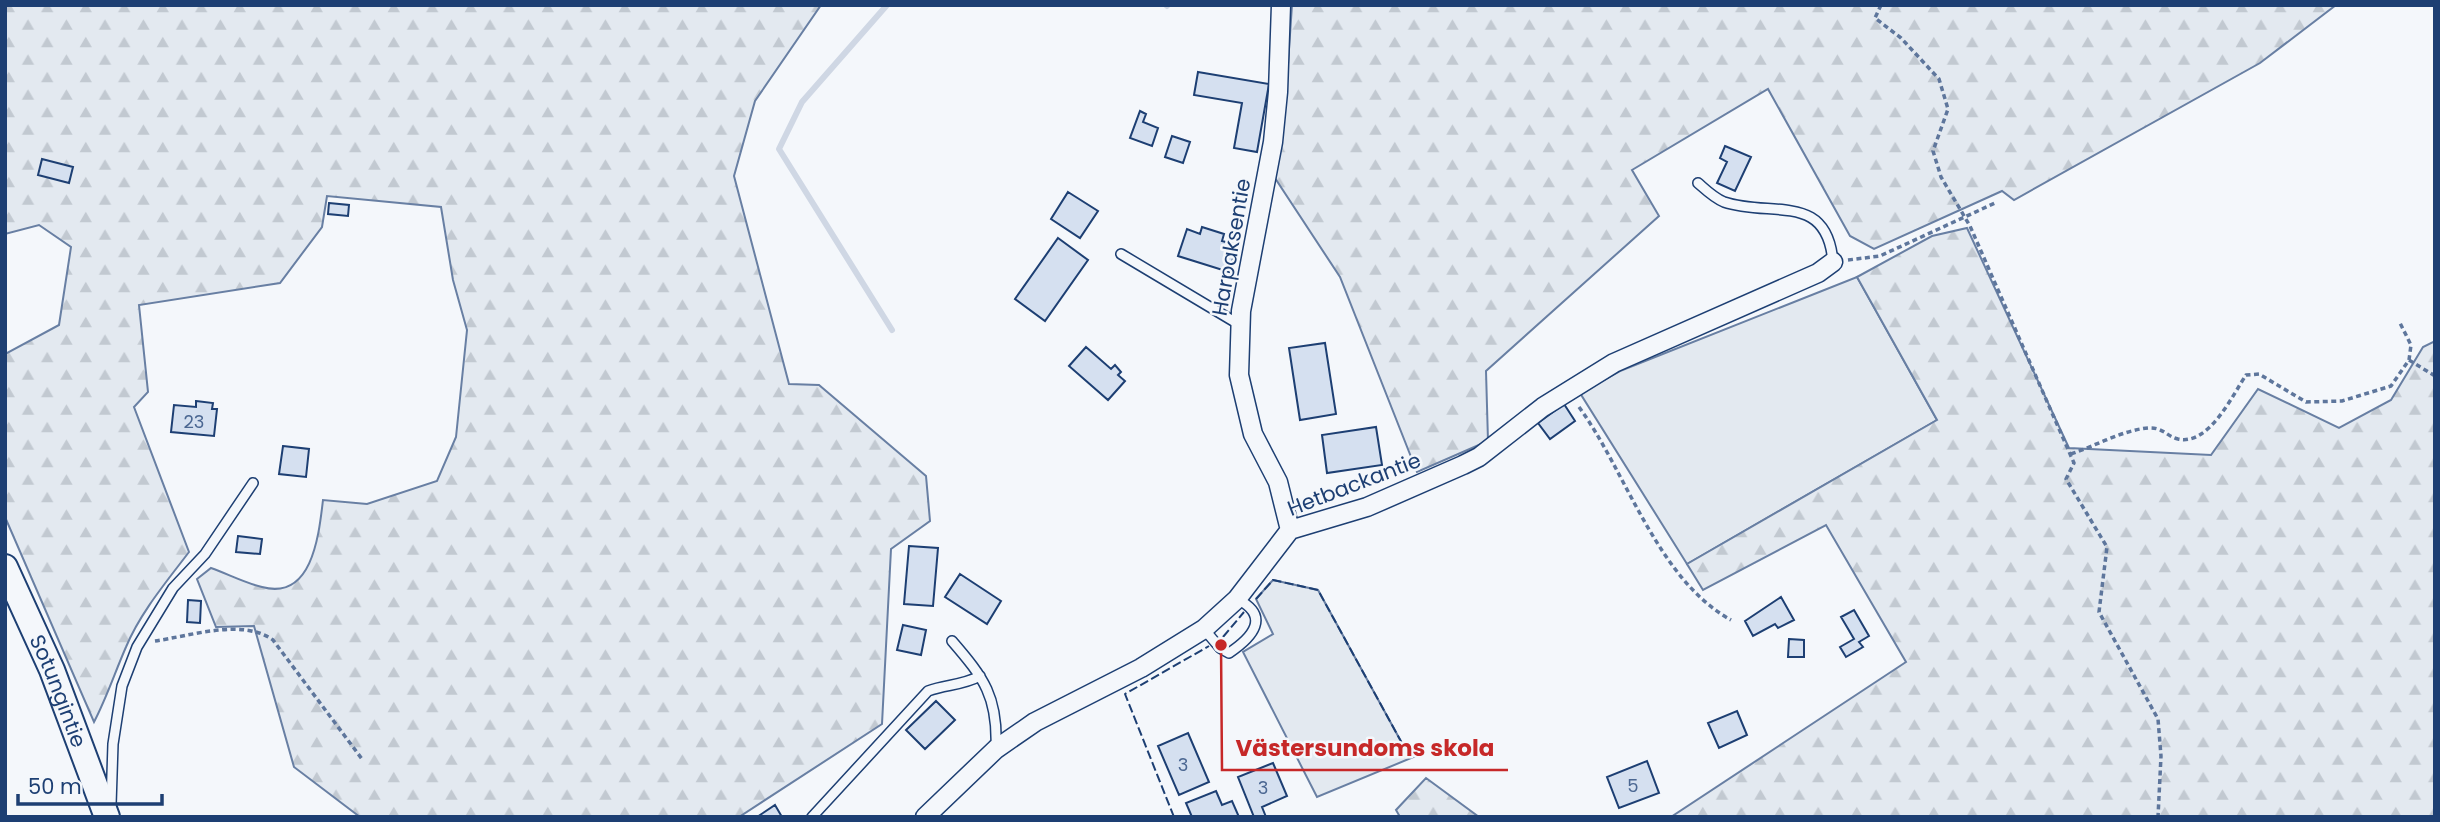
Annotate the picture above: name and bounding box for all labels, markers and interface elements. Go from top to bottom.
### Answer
street label: Harpaksentie [1205,176,1257,318]
house number: 23 [184,409,204,434]
street label: Hetbackantie [1283,445,1425,523]
street label: Sotungintie [23,630,94,751]
callout: Västersundoms skola [1222,726,1508,770]
text: Västersundoms skola [1236,732,1494,764]
house number: 3 [1178,752,1188,777]
scale bar [18,762,161,806]
text: 50 m [28,772,82,801]
house number: 5 [1627,773,1639,798]
house number: 3 [1258,775,1268,800]

